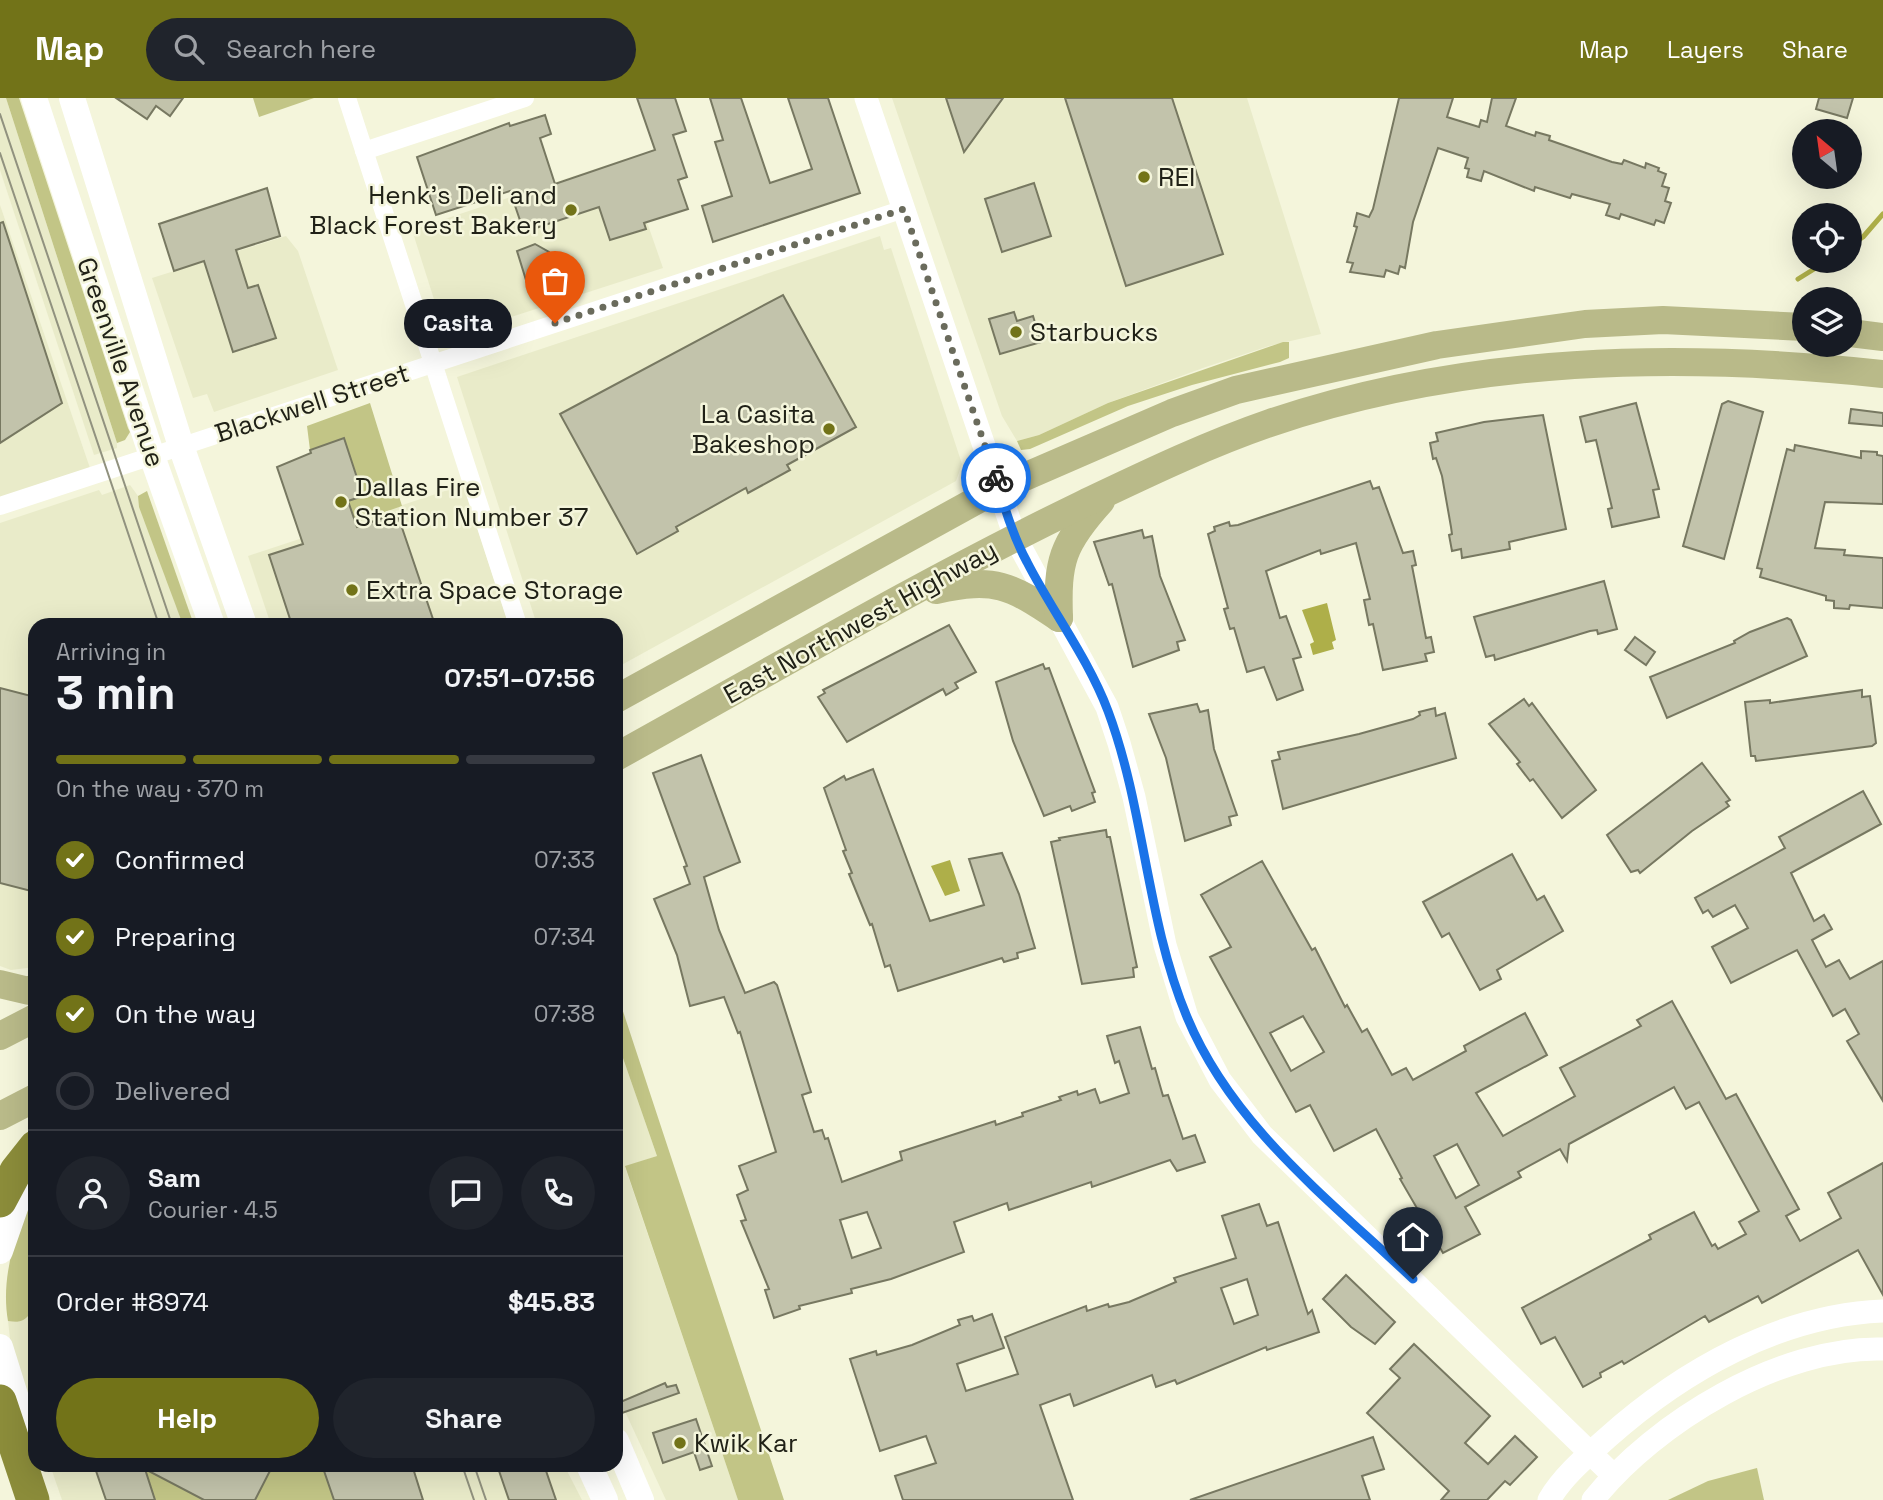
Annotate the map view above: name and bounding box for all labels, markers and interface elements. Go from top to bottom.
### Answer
search box [146,18,636,81]
text: Map [35,28,104,70]
icon: search [170,30,208,68]
text: Search here [226,32,376,66]
text: Map [1579,34,1629,65]
text: Layers [1667,34,1744,65]
text: Share [1782,34,1848,65]
north arrow [1792,119,1862,189]
map controls [1792,119,1862,357]
place label: REI [1158,160,1195,194]
marker: REI [1136,169,1152,185]
place label: Henk's Deli and Black Forest Bakery [309,178,557,242]
marker: Henk's Deli and Black Forest Bakery [563,202,579,218]
button: locate [1792,203,1862,273]
pin [525,251,585,323]
street label: Greenville Avenue [69,253,173,471]
icon: bag [536,262,574,300]
button: layers [1792,287,1862,357]
callout: Casita [405,299,513,348]
text: Casita [423,308,493,338]
place label: Starbucks [1030,315,1158,349]
marker: Starbucks [1008,324,1024,340]
street label: Blackwell Street [210,356,414,450]
place label: La Casita Bakeshop [692,397,815,461]
marker: La Casita Bakeshop [821,421,837,437]
courier [961,443,1031,513]
icon: bike [977,459,1015,497]
place label: Dallas Fire Station Number 37 [355,470,589,534]
marker: Dallas Fire Station Number 37 [333,494,349,510]
street label: East Northwest Highway [717,533,1003,711]
place label: Extra Space Storage [366,573,623,607]
marker: Extra Space Storage [344,582,360,598]
text: Arriving in [56,637,166,667]
text: 07:51–07:56 [444,661,595,695]
text: 3 min [56,664,176,722]
text: On the way · 370 m [56,774,264,804]
icon: check [56,841,94,879]
text: Confirmed [115,843,245,877]
text: 07:33 [534,845,595,875]
icon: check [56,918,94,956]
text: Preparing [115,920,236,954]
text: 07:34 [534,922,595,952]
icon: check [56,995,94,1033]
text: On the way [115,997,256,1031]
text: 07:38 [534,999,595,1029]
text: Delivered [115,1074,231,1108]
button: person [56,1156,130,1230]
button: chat [429,1156,503,1230]
button: phone [521,1156,595,1230]
text: Sam [148,1161,201,1195]
text: Courier · 4.5 [148,1195,278,1225]
pin [1383,1207,1443,1279]
icon: home [1394,1218,1432,1256]
text: Order #8974 [56,1285,209,1319]
text: $45.83 [508,1285,595,1319]
button: Help [56,1378,319,1458]
button: Share [333,1378,595,1458]
place label: Kwik Kar [694,1426,798,1460]
marker: Kwik Kar [672,1435,688,1451]

